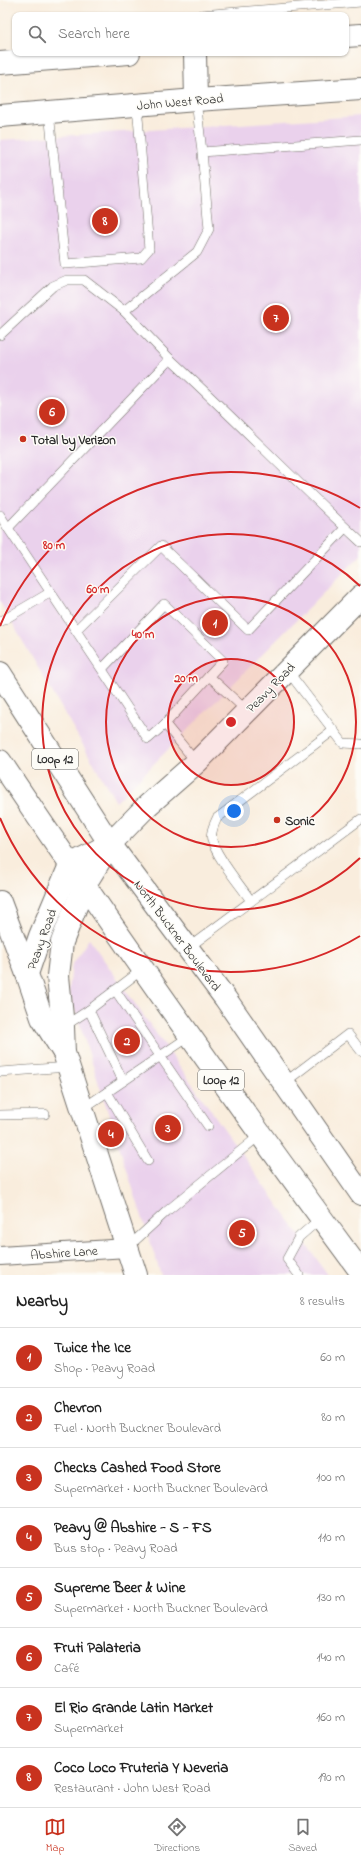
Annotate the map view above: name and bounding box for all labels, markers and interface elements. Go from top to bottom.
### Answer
search box [12,12,349,56]
icon: search [26,23,48,45]
text: Search here [58,23,130,45]
street label: John West Road [136,89,225,116]
pin: 8 [92,206,118,236]
pin: 7 [263,303,289,333]
pin: 6 [39,397,65,427]
place label: Total by Verizon [31,431,116,452]
marker: Total by Verizon [18,434,28,444]
text: 80 m [42,537,66,555]
text: 60 m [86,581,110,599]
pin: 1 [202,608,228,638]
text: 40 m [131,626,155,644]
street label: Peavy Road [242,658,301,718]
text: 20 m [173,670,198,688]
centre of rings [224,715,238,729]
road number: Loop 12 [32,749,78,769]
your location [224,801,244,821]
place label: Sonic [285,812,316,831]
marker: Sonic [272,815,282,825]
street label: North Buckner Boulevard [129,876,225,996]
street label: Peavy Road [23,906,63,973]
pin: 2 [114,1026,140,1056]
road number: Loop 12 [198,1070,244,1090]
pin: 3 [155,1113,181,1143]
pin: 4 [98,1119,124,1149]
pin: 5 [229,1218,255,1248]
street label: Abshire Lane [30,1242,98,1265]
text: Nearby [16,1289,68,1314]
text: 8 results [300,1292,345,1311]
text: Twice the Ice [54,1337,131,1359]
text: 1 [27,1348,31,1367]
text: 60 m [320,1348,345,1367]
text: Shop · Peavy Road [54,1359,155,1378]
text: Chevron [54,1397,102,1419]
text: 2 [26,1408,32,1427]
text: 80 m [321,1408,345,1427]
text: Fuel · North Buckner Boulevard [54,1419,221,1438]
text: Checks Cashed Food Store [54,1457,221,1479]
text: 3 [26,1468,32,1487]
text: 100 m [316,1468,345,1487]
text: Supermarket · North Buckner Boulevard [54,1479,268,1498]
text: Peavy @ Abshire - S - FS [54,1517,212,1539]
text: 4 [26,1528,32,1547]
text: 110 m [318,1528,345,1547]
text: Bus stop · Peavy Road [54,1539,177,1558]
text: Supreme Beer & Wine [54,1577,186,1599]
text: 5 [25,1588,33,1607]
text: 130 m [317,1588,345,1607]
text: Supermarket · North Buckner Boulevard [54,1599,268,1618]
text: Fruti Palateria [54,1637,141,1659]
text: 6 [26,1648,32,1667]
text: 140 m [317,1648,345,1667]
text: Café [54,1659,79,1678]
text: El Rio Grande Latin Market [54,1697,213,1719]
text: 7 [26,1708,32,1727]
text: 160 m [316,1708,345,1727]
text: Supermarket [54,1719,124,1738]
text: Coco Loco Fruteria Y Neveria [54,1757,228,1779]
text: 8 [27,1768,31,1787]
text: 190 m [318,1768,345,1787]
text: Restaurant · John West Road [54,1779,210,1798]
tab: Map [44,1816,66,1856]
tab: Directions [154,1816,200,1856]
tab: Saved [288,1816,317,1856]

